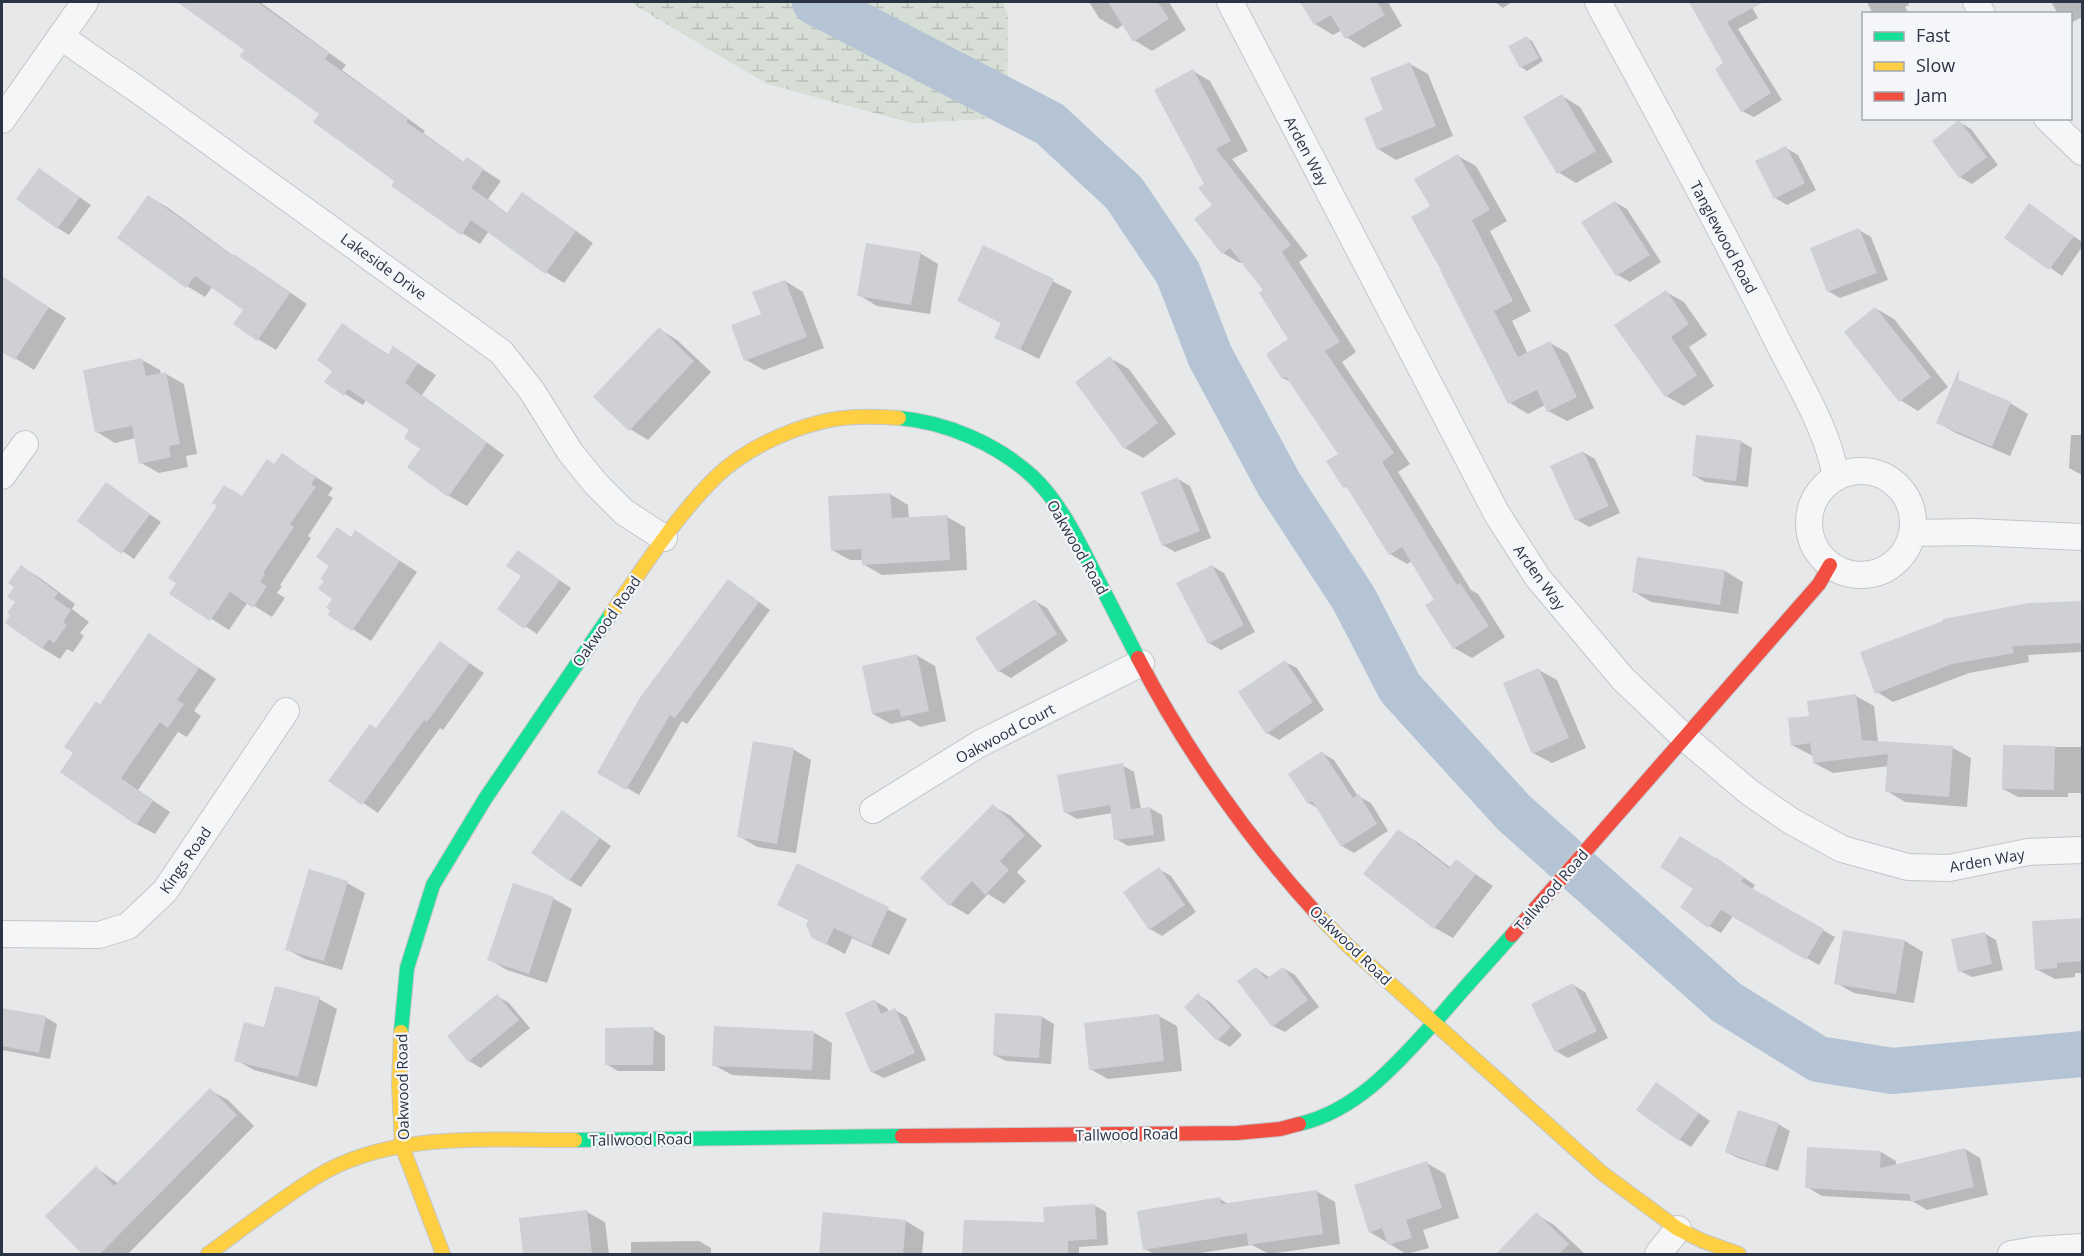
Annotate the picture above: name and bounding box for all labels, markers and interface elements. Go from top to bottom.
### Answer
legend [1862,12,2072,120]
text: Fast [1916,23,1950,47]
text: Slow [1916,53,1955,77]
text: Jam [1914,83,1948,107]
street label: Arden Way [1280,113,1334,190]
street label: Tanglewood Road [1686,177,1762,297]
street label: Lakeside Drive [337,228,431,304]
street label: Oakwood Road [1043,496,1113,598]
street label: Arden Way [1510,540,1571,614]
street label: Oakwood Road [567,572,645,670]
street label: Oakwood Court [952,698,1058,768]
street label: Kings Road [155,823,215,897]
street label: Arden Way [1948,843,2027,876]
street label: Tallwood Road [1510,845,1592,935]
street label: Oakwood Road [1306,901,1396,989]
street label: Oakwood Road [391,1034,413,1140]
street label: Tallwood Road [1075,1123,1179,1145]
street label: Tallwood Road [589,1128,693,1150]

